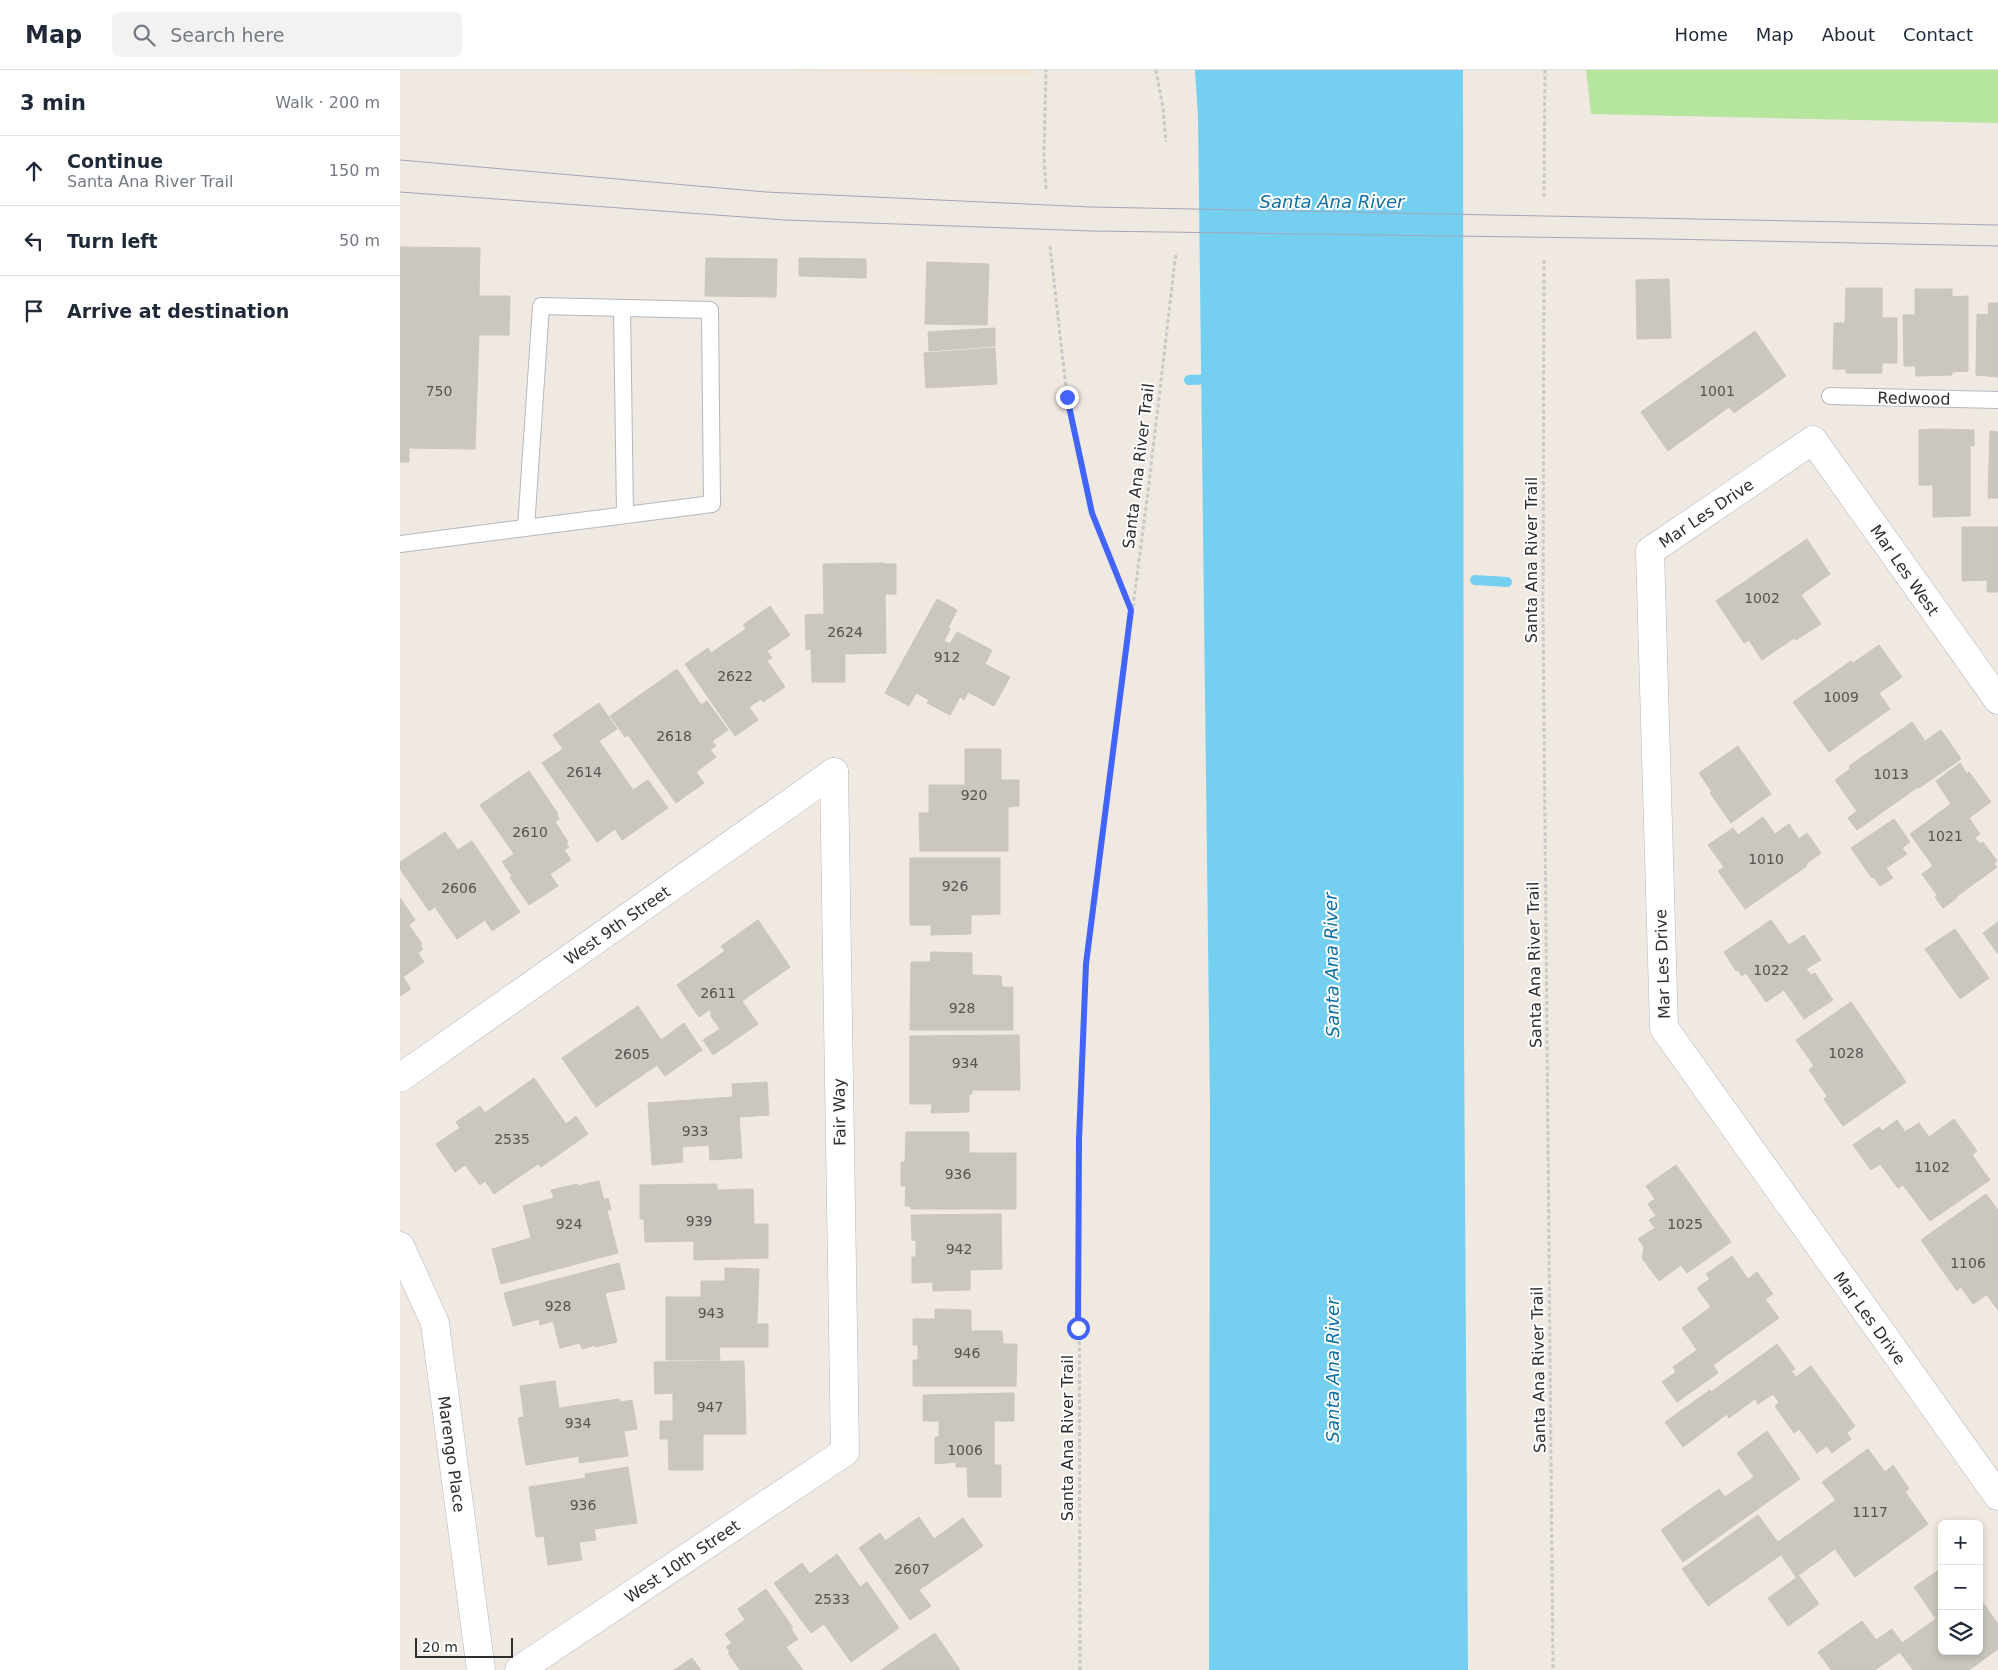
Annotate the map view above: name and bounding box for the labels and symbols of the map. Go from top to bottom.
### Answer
water label: Santa Ana River [1260,191,1406,212]
street label: Santa Ana River Trail [1119,382,1158,550]
house number: 750 [426,383,452,399]
house number: 1001 [1699,383,1735,399]
route end [1056,386,1079,409]
street label: Redwood [1877,388,1951,409]
street label: Mar Les Drive [1655,475,1757,552]
street label: Santa Ana River Trail [1522,477,1541,643]
street label: Mar Les West [1866,521,1943,619]
house number: 1002 [1744,590,1780,606]
house number: 2624 [827,624,863,640]
house number: 912 [934,649,960,665]
house number: 2622 [717,668,753,684]
house number: 1009 [1823,689,1859,705]
house number: 2618 [656,728,692,744]
house number: 2614 [566,764,602,780]
house number: 1013 [1873,766,1909,782]
house number: 920 [961,787,987,803]
house number: 2610 [512,824,548,840]
house number: 1021 [1927,828,1963,844]
house number: 1010 [1748,851,1784,867]
house number: 926 [942,878,968,894]
house number: 2606 [441,880,477,896]
street label: West 9th Street [561,882,674,969]
street label: Santa Ana River Trail [1524,882,1545,1048]
water label: Santa Ana River [1320,891,1343,1038]
street label: Mar Les Drive [1651,909,1674,1019]
house number: 1022 [1753,962,1789,978]
house number: 2611 [700,985,736,1001]
house number: 928 [949,1000,975,1016]
house number: 1028 [1828,1045,1864,1061]
house number: 2605 [614,1046,650,1062]
house number: 934 [952,1055,978,1071]
street label: Fair Way [829,1078,850,1146]
house number: 933 [682,1123,708,1139]
house number: 2535 [494,1131,530,1147]
house number: 1102 [1914,1159,1950,1175]
house number: 936 [945,1166,971,1182]
house number: 939 [686,1213,712,1229]
house number: 924 [556,1216,582,1232]
house number: 1025 [1667,1216,1703,1232]
house number: 942 [946,1241,972,1257]
house number: 1106 [1950,1255,1986,1271]
street label: Mar Les Drive [1830,1268,1910,1368]
street label: Santa Ana River Trail [1528,1287,1549,1453]
water label: Santa Ana River [1322,1296,1343,1442]
house number: 928 [545,1298,571,1314]
house number: 943 [698,1305,724,1321]
route start [1067,1317,1090,1340]
house number: 946 [954,1345,980,1361]
street label: Santa Ana River Trail [1058,1355,1077,1521]
street label: Marengo Place [434,1395,469,1514]
house number: 947 [697,1399,723,1415]
house number: 934 [565,1415,591,1431]
house number: 1006 [947,1442,983,1458]
house number: 936 [570,1497,596,1513]
house number: 1117 [1852,1504,1888,1520]
street label: West 10th Street [621,1516,744,1607]
house number: 2607 [894,1561,930,1577]
house number: 2533 [814,1591,850,1607]
scale bar [415,1635,512,1658]

